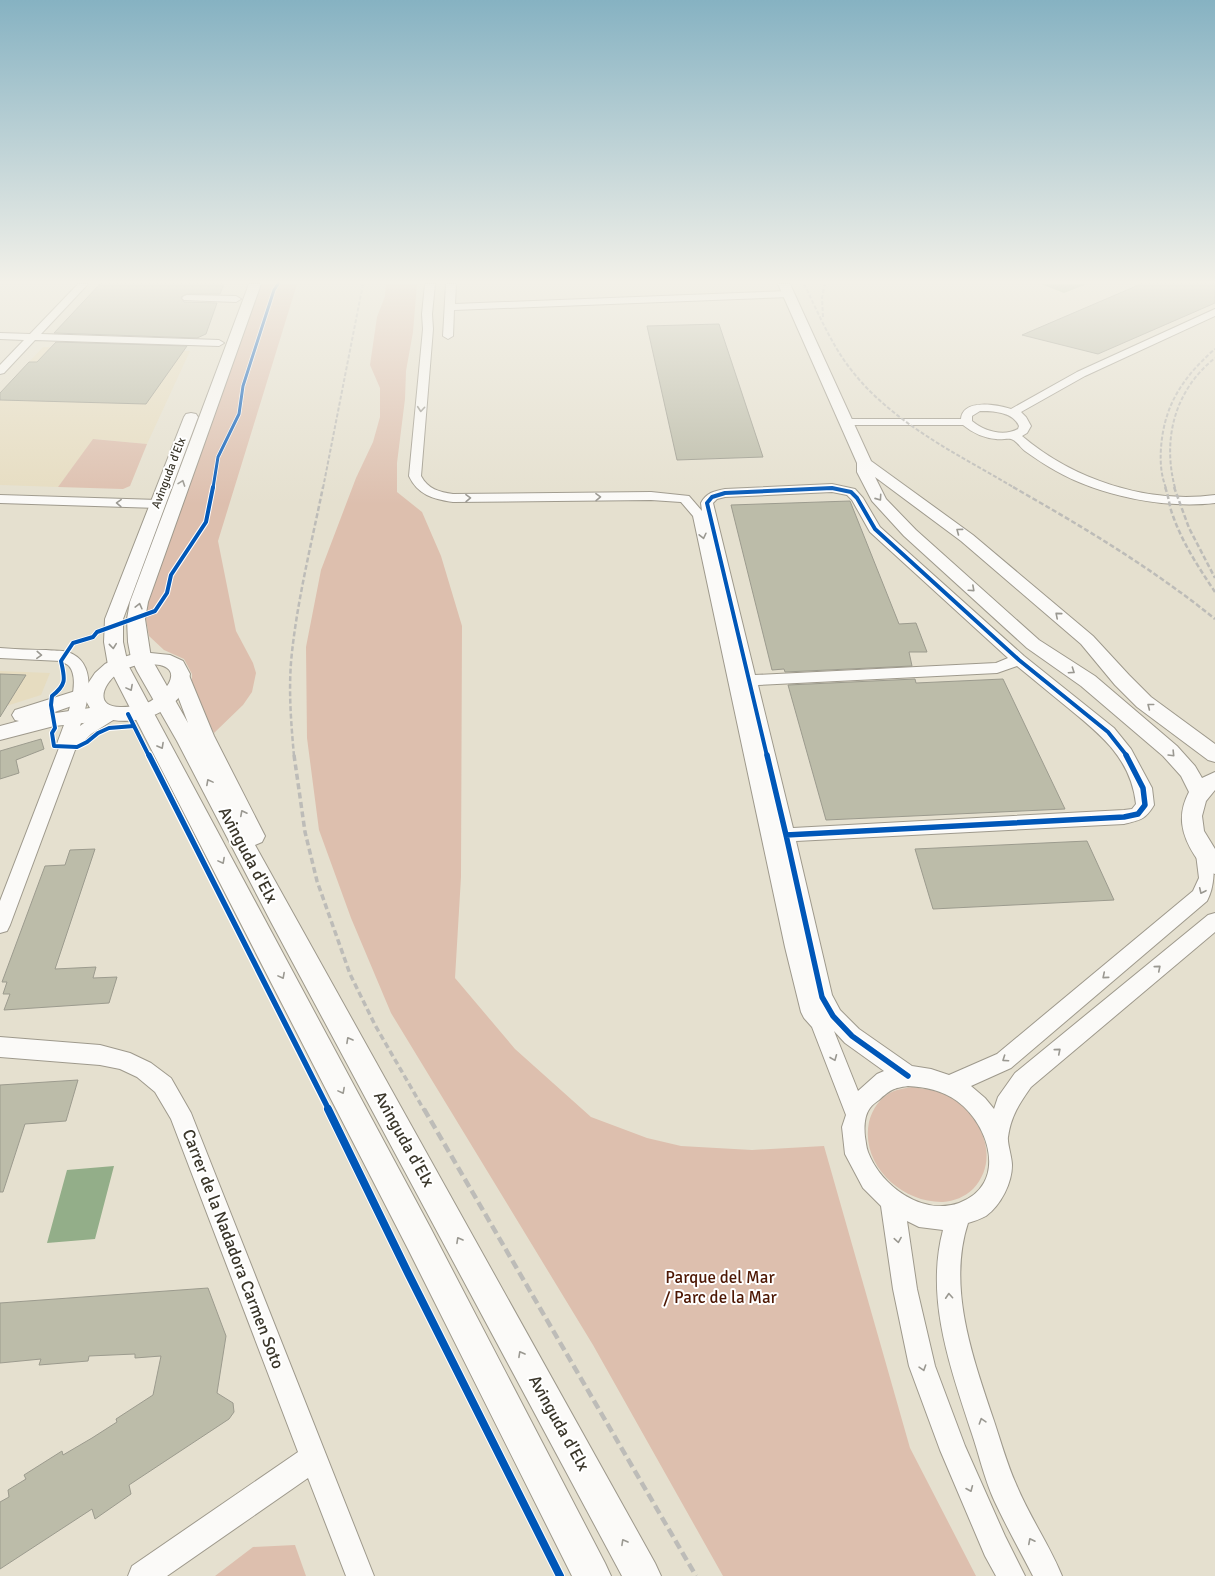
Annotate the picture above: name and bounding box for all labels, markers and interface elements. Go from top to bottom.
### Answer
one-way arrow [417,406,426,412]
street label: Avinguda d'Elx [149,435,190,511]
one-way arrow [178,480,186,487]
one-way arrow [595,492,601,501]
one-way arrow [465,494,471,502]
one-way arrow [874,494,881,501]
one-way arrow [116,499,122,507]
one-way arrow [956,529,963,536]
one-way arrow [699,533,707,539]
one-way arrow [967,584,975,592]
one-way arrow [134,603,142,609]
one-way arrow [1055,612,1063,619]
one-way arrow [109,643,118,649]
one-way arrow [36,650,42,659]
one-way arrow [1068,666,1075,673]
one-way arrow [126,684,133,692]
one-way arrow [1148,704,1155,711]
one-way arrow [157,742,164,749]
one-way arrow [1167,749,1175,757]
one-way arrow [207,779,214,786]
street label: Avinguda d'Elx [214,803,282,907]
one-way arrow [240,810,248,817]
one-way arrow [217,857,225,864]
one-way arrow [1199,887,1207,894]
one-way arrow [1154,966,1161,973]
one-way arrow [277,972,285,980]
one-way arrow [1102,972,1109,979]
one-way arrow [347,1037,354,1044]
one-way arrow [1054,1049,1061,1056]
one-way arrow [1002,1054,1009,1061]
one-way arrow [830,1055,838,1062]
one-way arrow [338,1087,345,1095]
street label: Avinguda d'Elx [369,1087,439,1191]
street label: Carrer de la Nadadora Carmen Soto [178,1126,289,1372]
one-way arrow [457,1237,464,1244]
one-way arrow [893,1237,902,1243]
park label: Parque del Mar / Parc de la Mar [663,1267,778,1308]
one-way arrow [944,1293,953,1299]
one-way arrow [519,1351,526,1358]
one-way arrow [918,1364,927,1371]
street label: Avinguda d'Elx [524,1371,594,1475]
one-way arrow [978,1418,986,1425]
one-way arrow [965,1484,973,1492]
one-way arrow [1028,1538,1035,1546]
one-way arrow [621,1539,628,1546]

